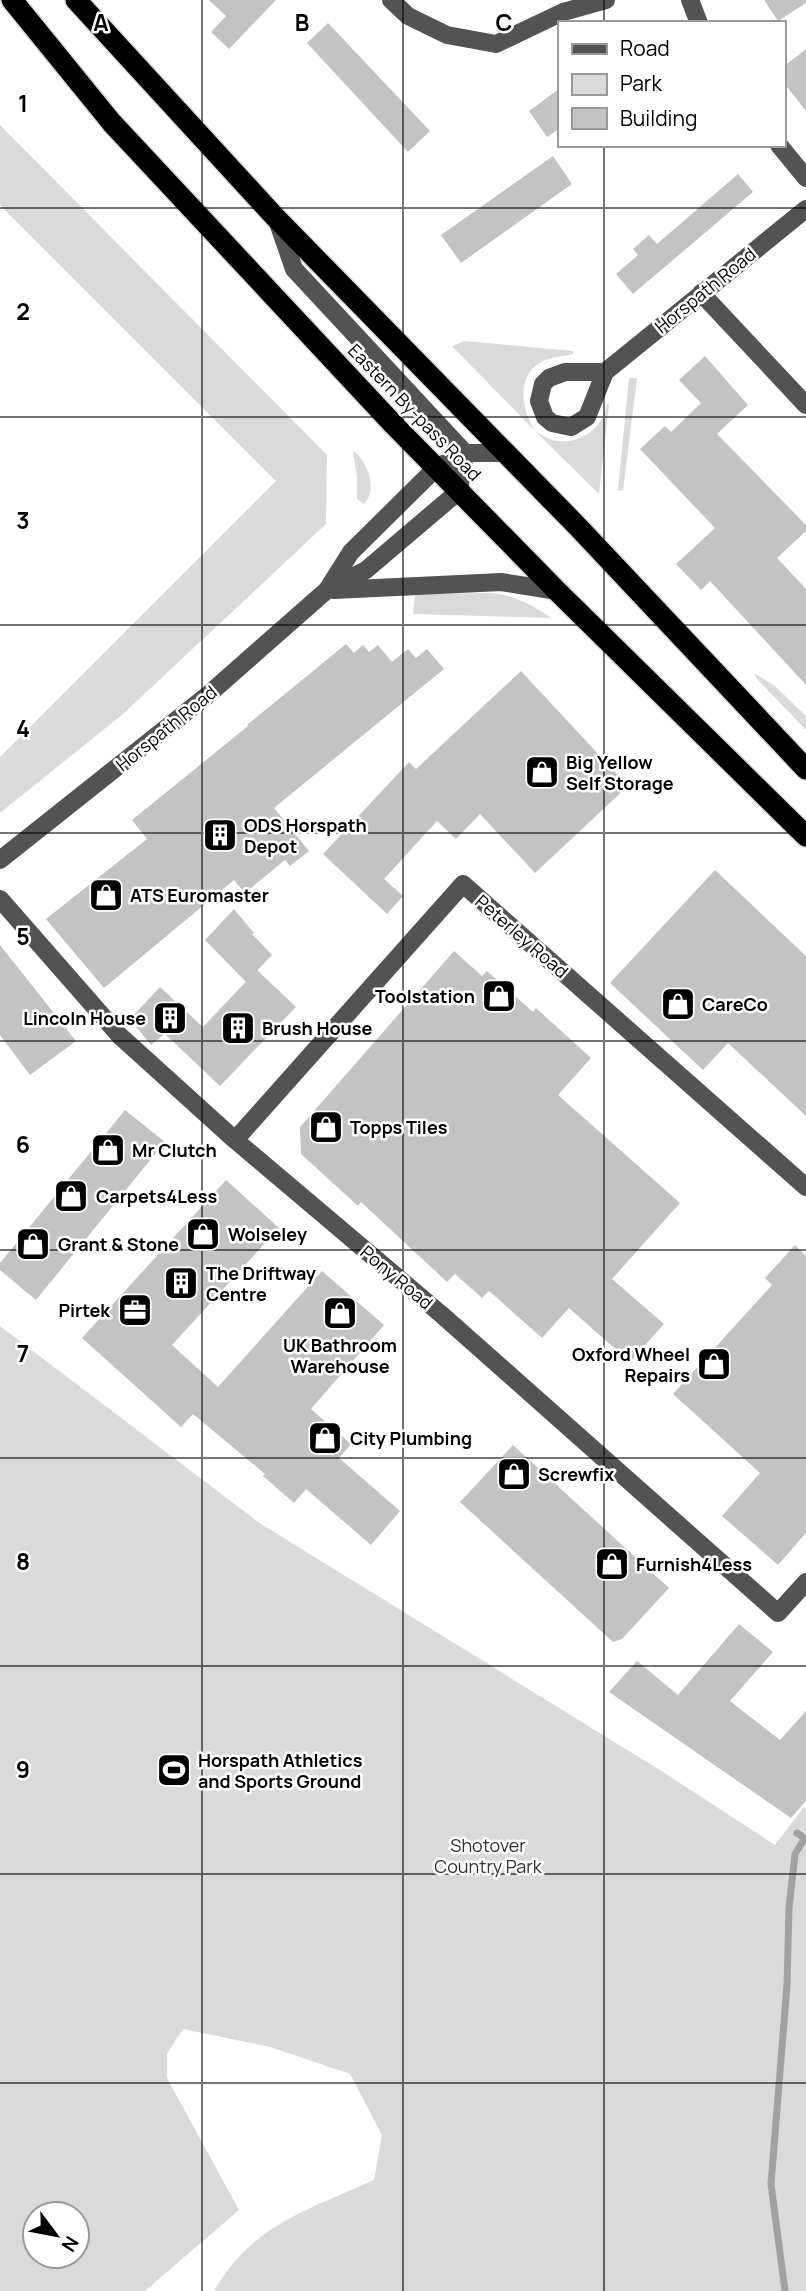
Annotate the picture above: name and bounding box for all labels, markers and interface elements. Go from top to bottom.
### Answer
text: A [93,6,109,38]
text: B [295,6,309,38]
text: C [496,6,513,38]
legend [558,21,785,147]
text: Road [620,34,670,62]
text: Park [620,69,662,97]
text: 1 [18,87,28,119]
text: Building [620,104,697,132]
street label: Horspath Road [650,242,760,338]
text: 2 [16,295,30,327]
street label: Eastern By-pass Road [343,338,487,486]
text: 3 [16,504,30,536]
street label: Horspath Road [111,680,221,776]
text: 4 [16,712,30,744]
place label: Big Yellow Self Storage [566,750,674,795]
shop icon: Big Yellow Self Storage [523,753,561,791]
place label: ODS Horspath Depot [244,813,367,858]
building icon: ODS Horspath Depot [201,816,239,854]
shop icon: ATS Euromaster [87,876,125,914]
place label: ATS Euromaster [130,883,269,907]
street label: Peterley Road [471,889,573,983]
text: 5 [16,920,30,952]
shop icon: Toolstation [480,977,518,1015]
place label: Toolstation [375,984,475,1008]
shop icon: CareCo [659,985,697,1023]
place label: CareCo [702,992,768,1016]
building icon: Lincoln House [151,999,189,1037]
place label: Lincoln House [23,1006,146,1030]
building icon: Brush House [219,1009,257,1047]
place label: Brush House [262,1016,373,1040]
shop icon: Topps Tiles [307,1108,345,1146]
place label: Topps Tiles [350,1115,448,1139]
text: 6 [16,1128,30,1160]
shop icon: Mr Clutch [89,1131,127,1169]
place label: Mr Clutch [132,1138,217,1162]
shop icon: Carpets4Less [52,1177,90,1215]
place label: Carpets4Less [96,1184,217,1208]
shop icon: Wolseley [184,1215,222,1253]
place label: Wolseley [228,1222,307,1246]
shop icon: Grant & Stone [14,1225,52,1263]
place label: Grant & Stone [58,1232,179,1256]
street label: Pony Road [356,1240,438,1314]
place label: The Driftway Centre [206,1261,316,1306]
building icon: The Driftway Centre [162,1264,200,1302]
office icon: Pirtek [116,1291,154,1329]
shop icon: UK Bathroom Warehouse [321,1294,359,1332]
place label: Pirtek [58,1298,111,1322]
place label: UK Bathroom Warehouse [283,1333,397,1378]
text: 7 [17,1337,29,1369]
place label: Oxford Wheel Repairs [572,1342,690,1387]
shop icon: Oxford Wheel Repairs [695,1345,733,1383]
shop icon: City Plumbing [306,1419,344,1457]
place label: City Plumbing [350,1426,472,1450]
shop icon: Screwfix [495,1455,533,1493]
place label: Screwfix [538,1462,614,1486]
text: 8 [16,1545,30,1577]
shop icon: Furnish4Less [593,1545,631,1583]
place label: Furnish4Less [636,1552,752,1576]
place label: Horspath Athletics and Sports Ground [198,1748,363,1793]
sports icon: Horspath Athletics and Sports Ground [155,1751,193,1789]
text: 9 [16,1753,30,1785]
park label: Shotover Country Park [434,1833,543,1878]
north arrow [21,2200,91,2270]
text: N [56,2231,85,2257]

